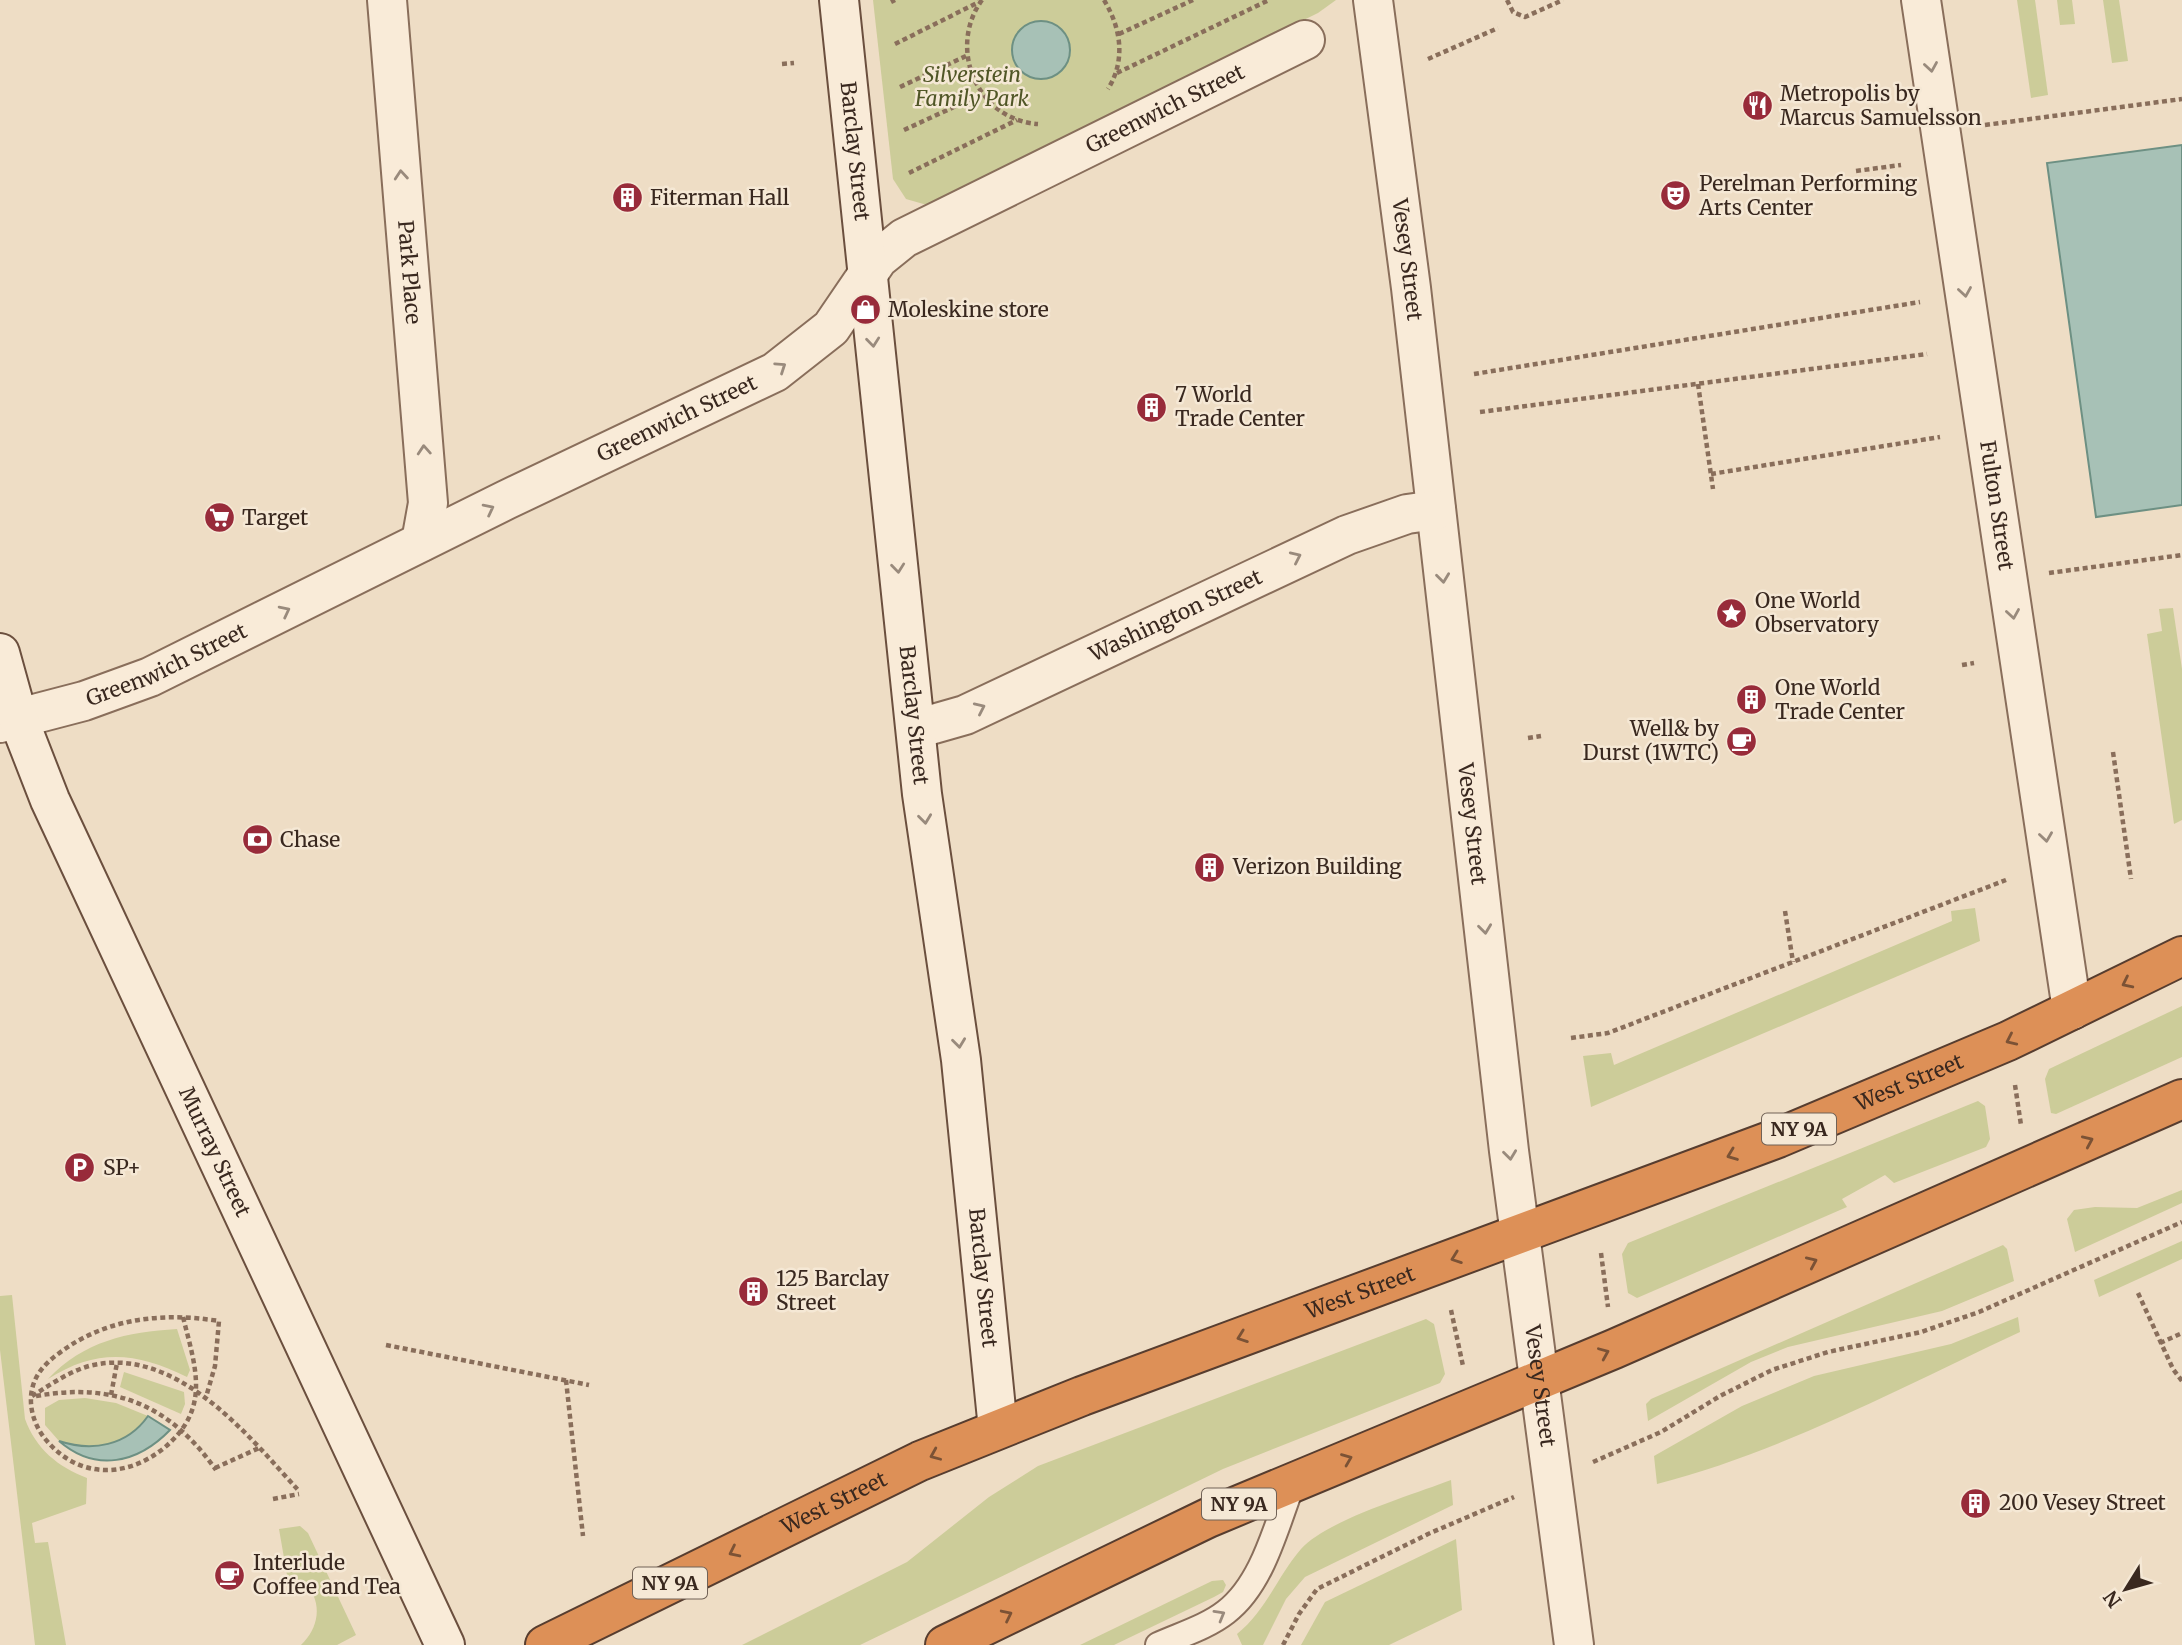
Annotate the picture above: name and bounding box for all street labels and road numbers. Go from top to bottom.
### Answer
street label: Greenwich Street [1081,58,1249,159]
street label: Barclay Street [835,80,876,222]
street label: Vesey Street [1386,196,1429,322]
street label: Park Place [392,219,427,325]
street label: Greenwich Street [593,369,761,468]
street label: Fulton Street [1974,439,2020,572]
street label: Washington Street [1084,563,1266,668]
street label: Greenwich Street [82,617,251,712]
street label: Barclay Street [894,644,935,786]
street label: Vesey Street [1452,761,1493,886]
street label: West Street [1850,1047,1967,1117]
street label: Murray Street [173,1082,257,1221]
road number: NY 9A [1762,1114,1836,1144]
street label: Barclay Street [963,1207,1004,1349]
street label: West Street [1301,1260,1419,1325]
street label: Vesey Street [1519,1322,1562,1448]
street label: West Street [776,1465,891,1541]
road number: NY 9A [1202,1488,1276,1520]
road number: NY 9A [633,1568,707,1598]

